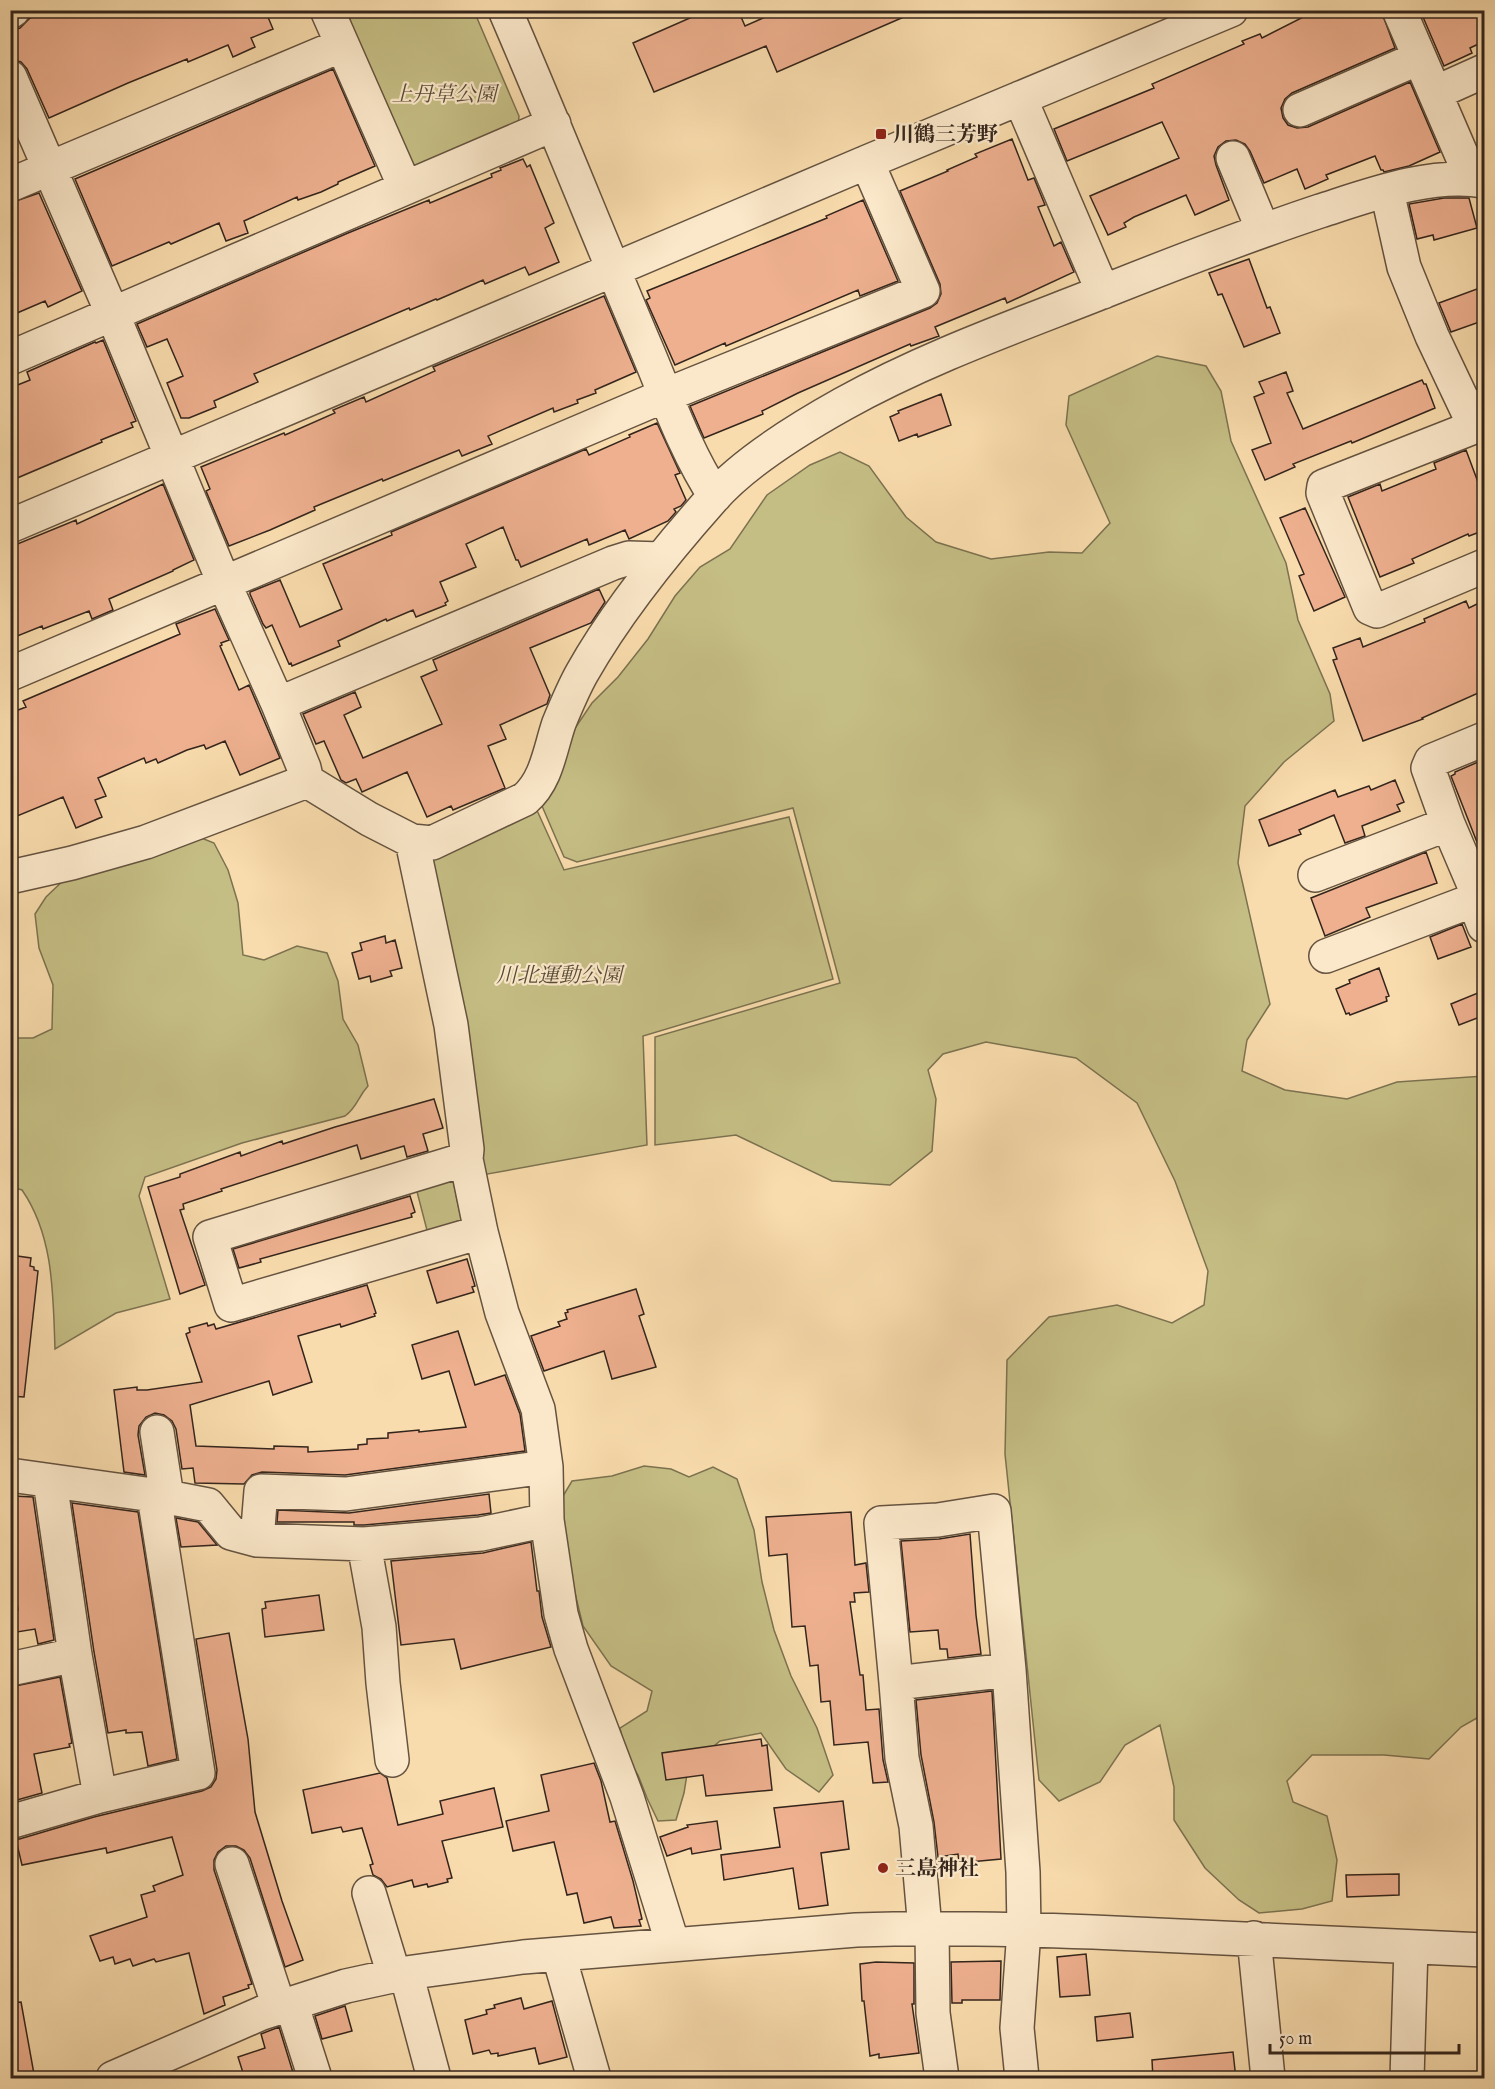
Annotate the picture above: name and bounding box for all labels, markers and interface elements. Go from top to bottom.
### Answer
park label: 上丹草公園 [392,82,499,109]
place label: 川鶴三芳野 [893,122,998,149]
marker: 川鶴三芳野 [874,127,888,141]
park label: 川北運動公園 [496,963,625,990]
place label: 三島神社 [895,1856,979,1883]
marker: 三島神社 [876,1861,890,1875]
scale bar [1270,2017,1459,2055]
text: 50 m [1279,2028,1312,2051]

